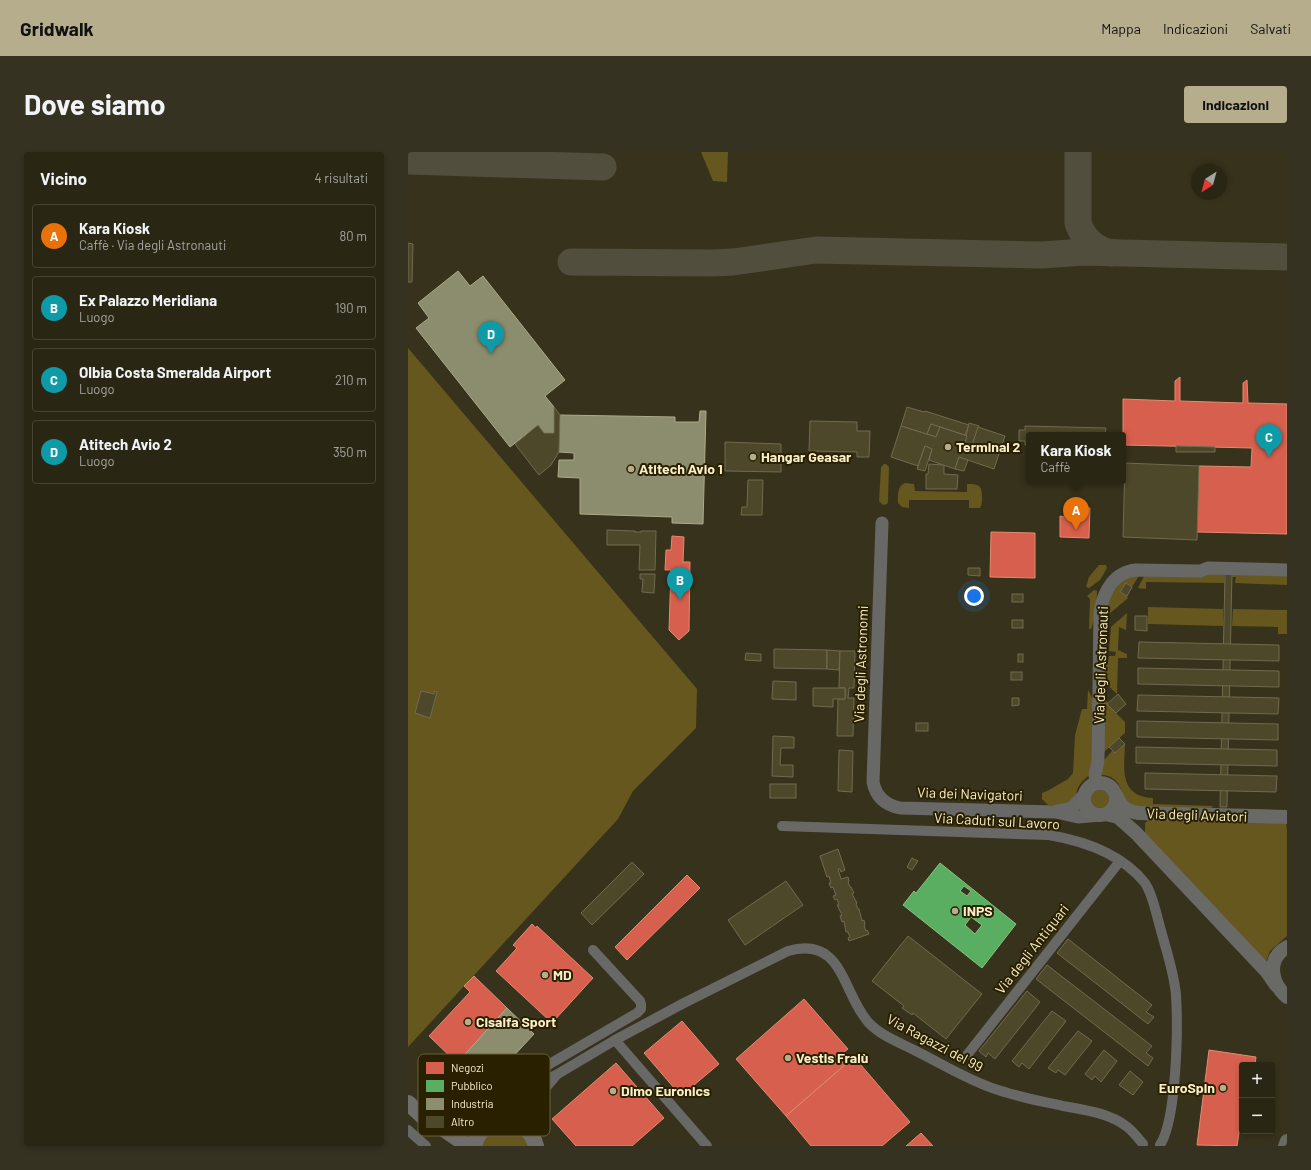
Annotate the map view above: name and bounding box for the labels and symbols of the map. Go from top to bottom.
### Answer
north arrow [1191,164,1227,200]
pin: D [478,321,504,354]
pin: C [1256,424,1282,457]
place label: Terminal 2 [956,438,1021,455]
marker: Terminal 2 [943,442,953,452]
place label: Hangar Geasar [761,448,852,465]
marker: Hangar Geasar [748,452,758,462]
place label: Atitech Avio 1 [639,460,723,477]
marker: Atitech Avio 1 [626,464,636,474]
pin: A [1063,497,1089,530]
pin: B [667,567,693,600]
your location [964,586,984,606]
street label: Via degli Astronomi [850,605,871,723]
street label: Via degli Astronauti [1090,606,1111,724]
street label: Via dei Navigatori [917,783,1023,804]
street label: Via degli Aviatori [1146,804,1248,825]
street label: Via Caduti sul Lavoro [934,809,1060,832]
street label: Via degli Antiquari [991,900,1072,997]
place label: INPS [963,902,993,919]
marker: INPS [950,906,960,916]
place label: MD [553,966,572,983]
marker: MD [540,970,550,980]
street label: Via Ragazzi del 99 [884,1010,986,1075]
place label: Cisalfa Sport [476,1013,556,1030]
marker: Cisalfa Sport [463,1017,473,1027]
place label: Vestis Fralù [796,1049,868,1066]
marker: Vestis Fralù [783,1053,793,1063]
legend [418,1054,550,1136]
text: Negozi [451,1061,484,1074]
text: Pubblico [451,1079,492,1092]
place label: EuroSpin [1159,1079,1215,1096]
place label: Dimo Euronics [621,1082,710,1099]
marker: EuroSpin [1218,1083,1228,1093]
marker: Dimo Euronics [608,1086,618,1096]
text: Industria [451,1097,493,1110]
text: Altro [451,1115,474,1128]

